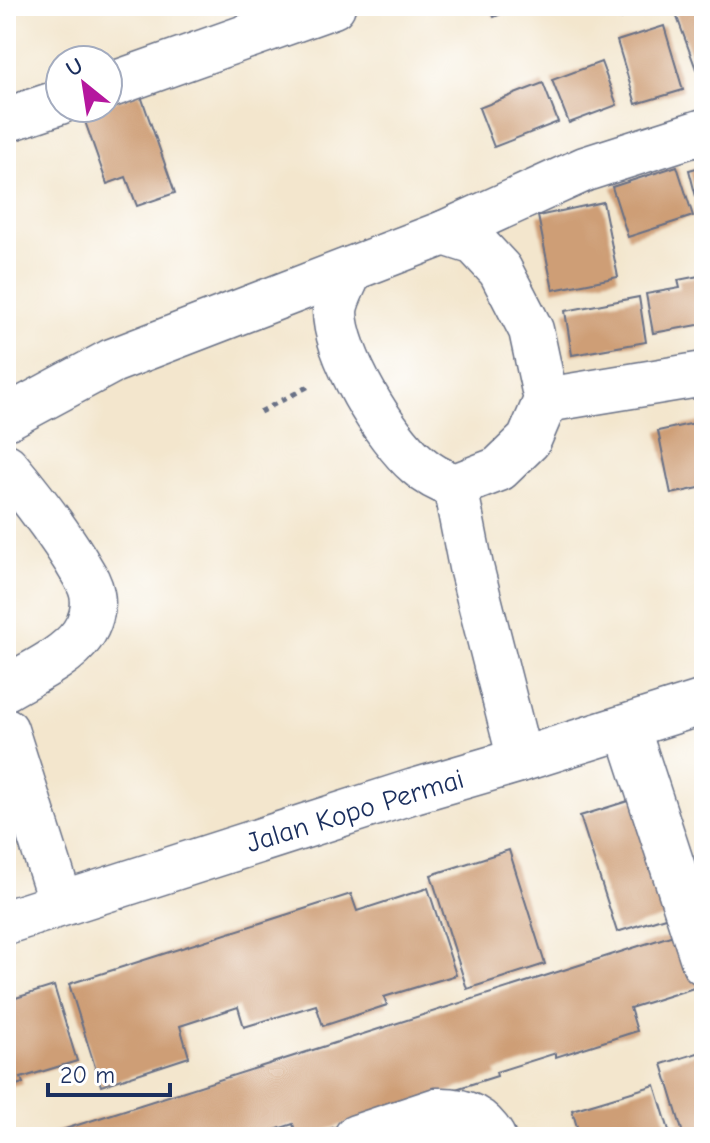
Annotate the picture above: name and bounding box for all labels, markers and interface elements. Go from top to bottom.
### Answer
north arrow [44,44,124,124]
text: U [62,53,87,82]
street label: Jalan Kopo Permai [242,763,468,859]
scale bar [48,1047,170,1097]
text: 20 m [60,1061,115,1089]

